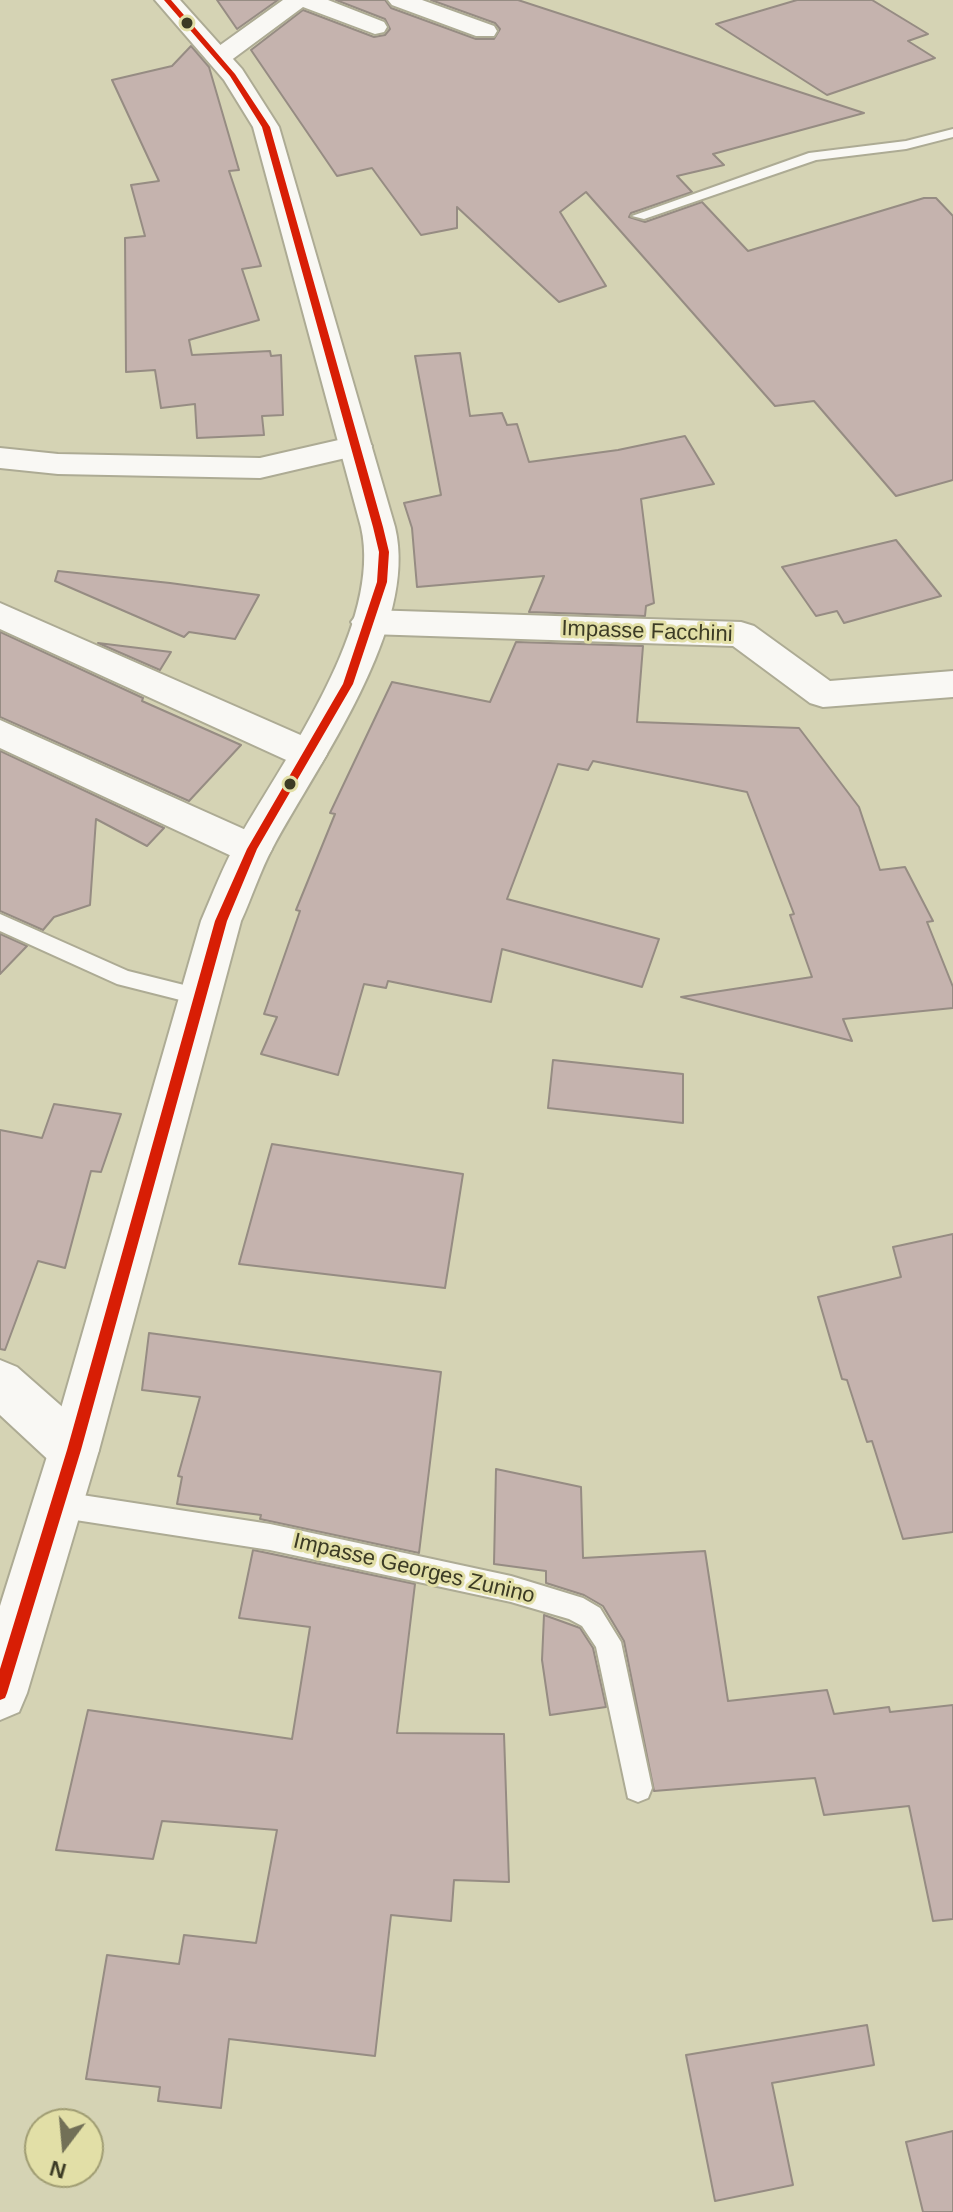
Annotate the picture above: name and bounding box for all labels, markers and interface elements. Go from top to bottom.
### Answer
unlabelled marker [179,15,195,31]
street label: Impasse Facchini [561,616,733,648]
unlabelled marker [282,776,298,792]
street label: Impasse Georges Zunino [291,1528,537,1610]
north arrow [24,2108,104,2188]
text: N [47,2155,69,2184]

